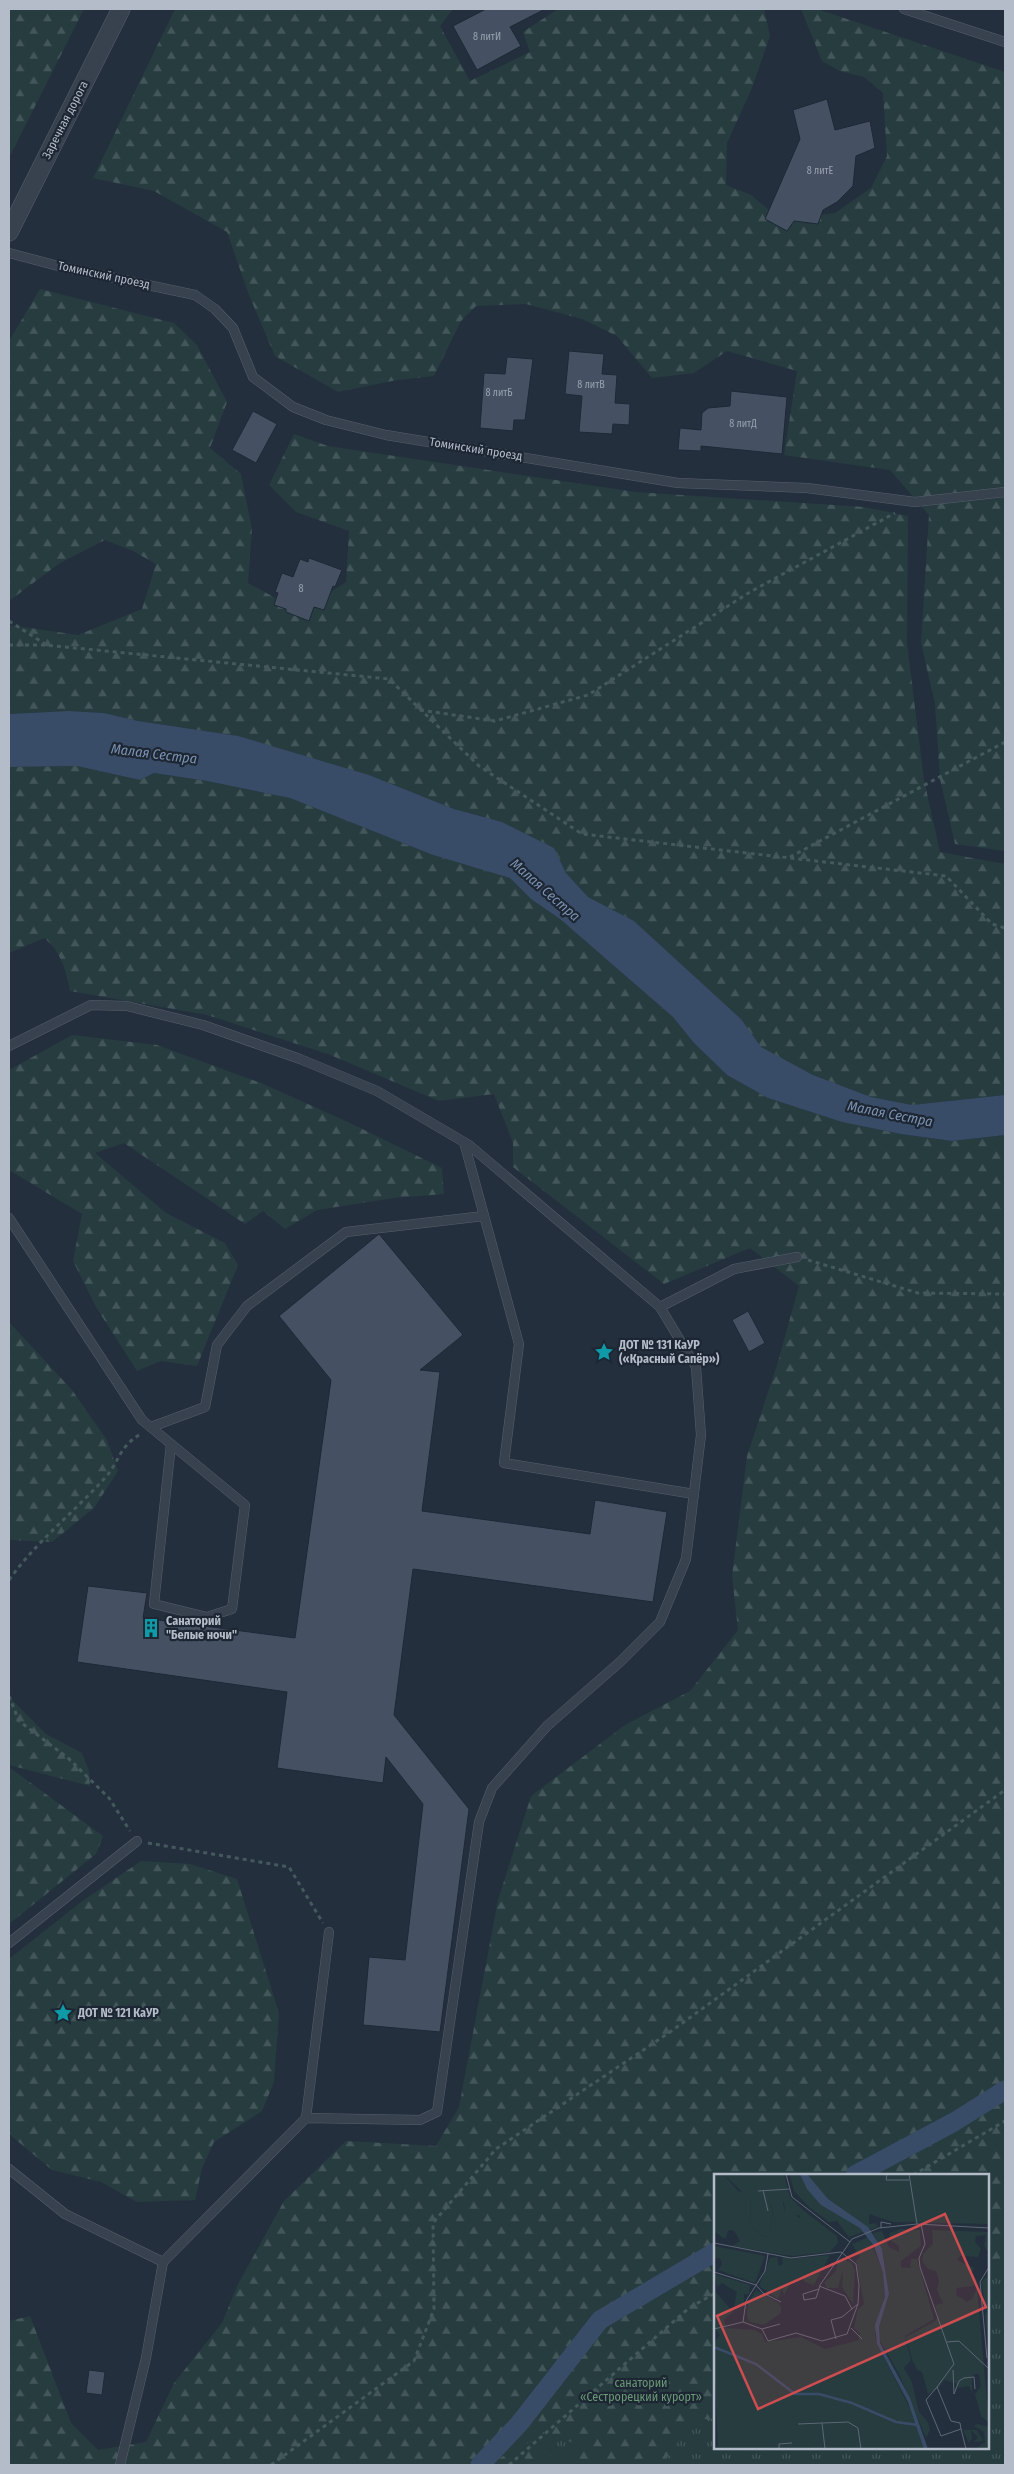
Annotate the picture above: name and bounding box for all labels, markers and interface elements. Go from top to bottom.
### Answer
house number: 8 литИ [473,31,501,43]
street label: Заречная дорога [39,78,91,161]
house number: 8 литЕ [807,165,834,177]
street label: Томинский проезд [57,258,151,292]
house number: 8 литВ [577,379,605,391]
house number: 8 литБ [485,387,513,399]
house number: 8 литД [729,418,757,430]
street label: Томинский проезд [429,435,523,463]
house number: 8 [299,583,304,595]
water label: Малая Сестра [110,740,198,768]
water label: Малая Сестра [507,855,583,925]
water label: Малая Сестра [846,1097,934,1131]
place label: ДОТ № 131 КаУР («Красный Сапёр») [618,1338,720,1366]
place icon: ДОТ № 131 КаУР («Красный Сапёр») [593,1341,615,1363]
place label: Санаторий "Белые ночи" [166,1614,237,1642]
building icon: Санаторий "Белые ночи" [140,1617,162,1639]
place icon: ДОТ № 121 КаУР [52,2002,74,2024]
place label: ДОТ № 121 КаУР [77,2006,159,2020]
inset map [714,2174,989,2449]
park label: санаторий «Сестрорецкий курорт» [580,2376,702,2404]

